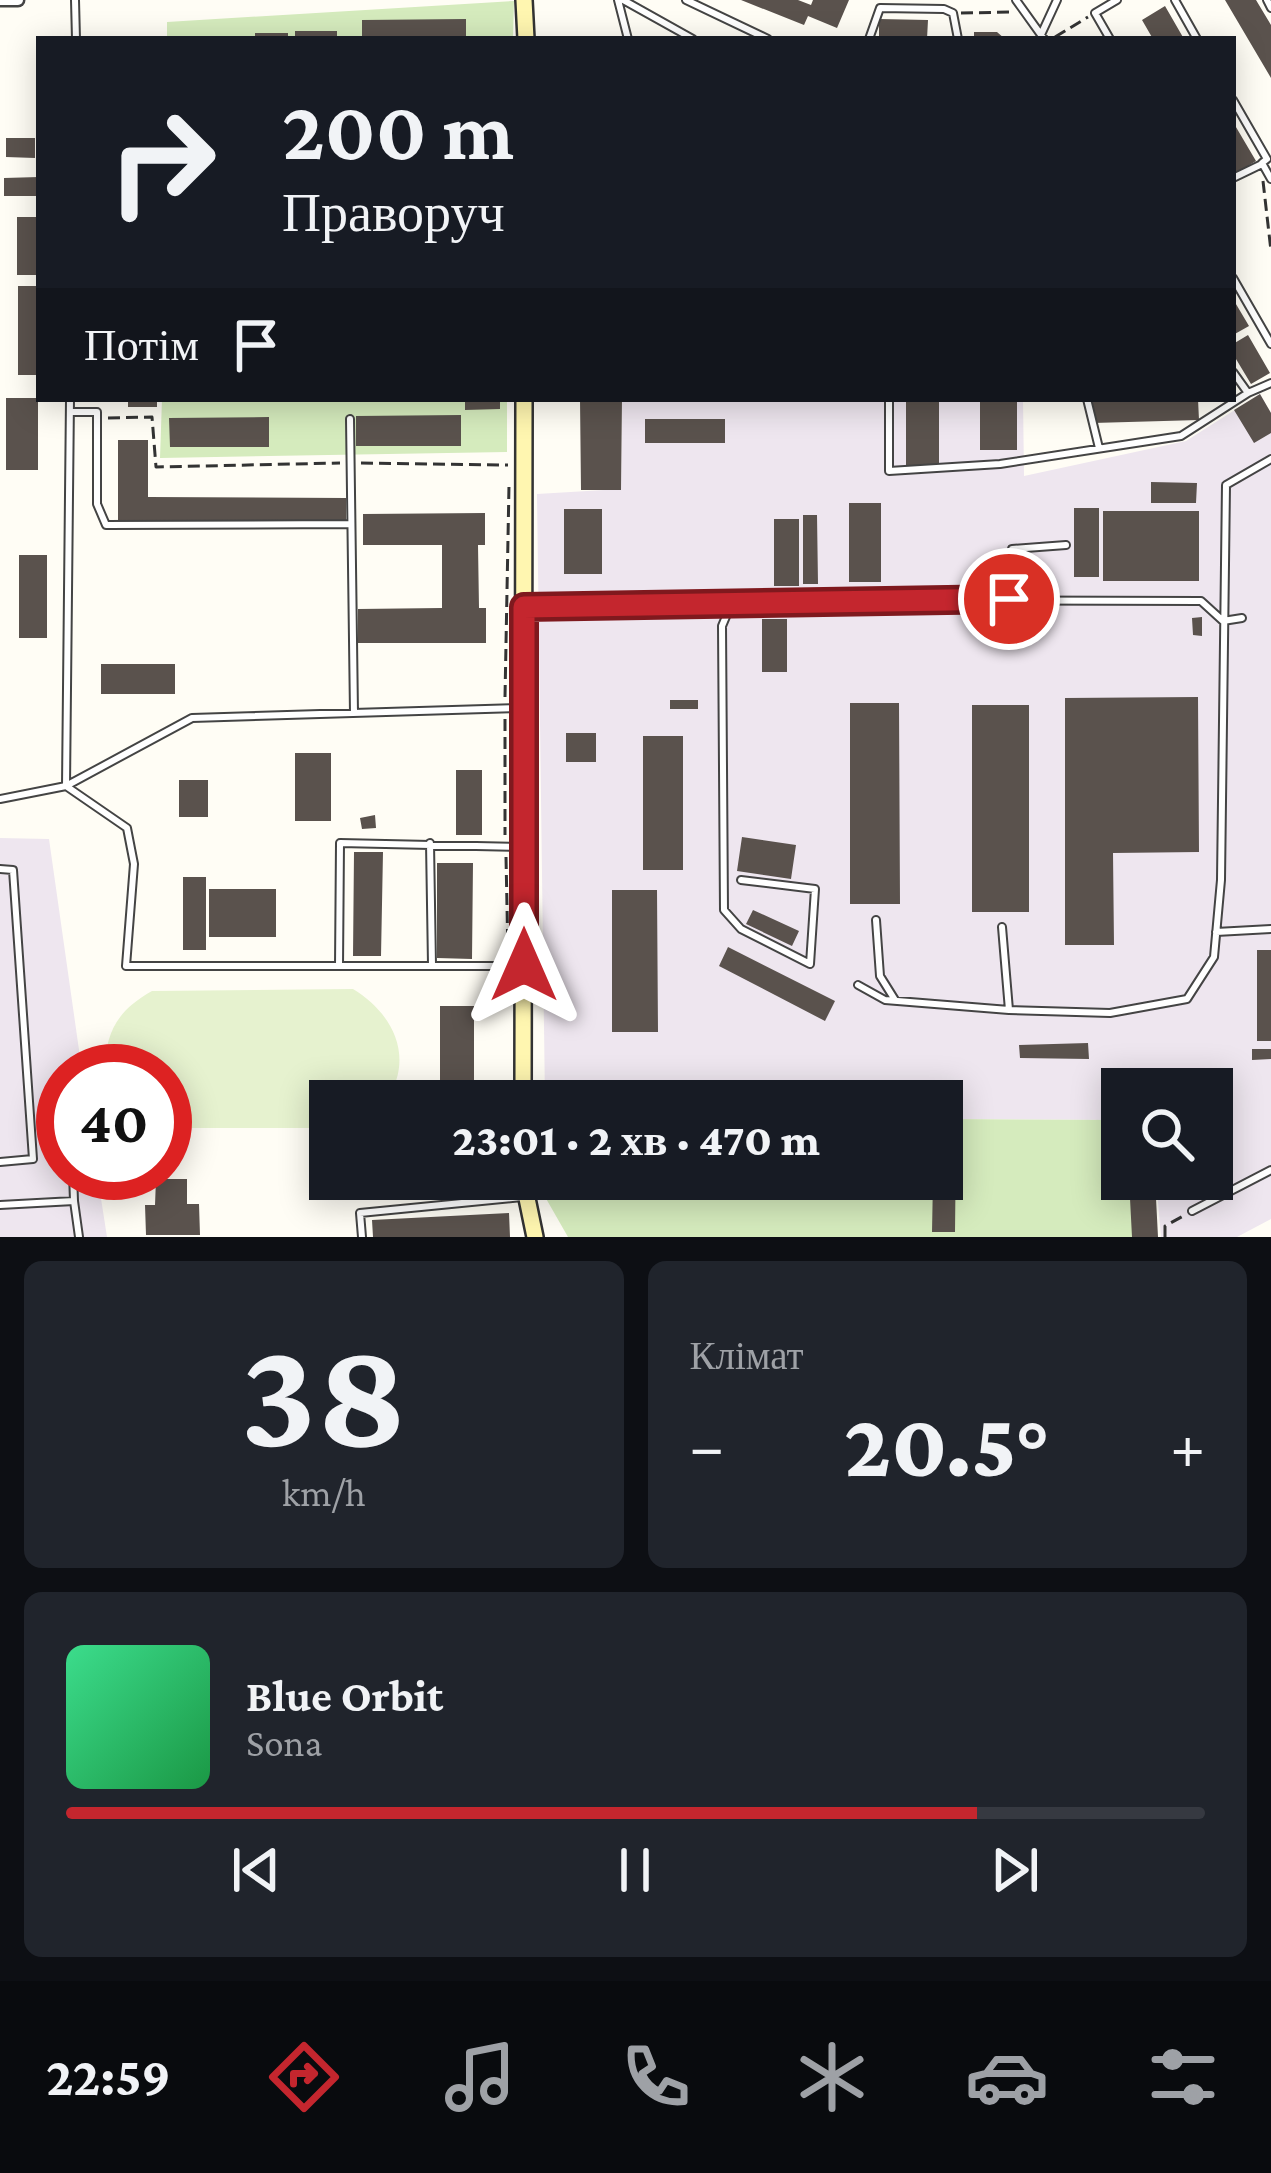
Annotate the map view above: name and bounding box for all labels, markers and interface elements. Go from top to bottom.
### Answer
icon: right [84,84,240,240]
text: 200 m [282,84,514,177]
text: Праворуч [282,183,505,243]
icon: arrive [223,312,289,378]
text: Потім [84,320,199,370]
pin [958,548,1060,650]
icon: arrive [976,566,1042,632]
position arrow [461,902,587,1028]
speed limit sign: 40 [36,1044,192,1200]
map controls [1101,1068,1233,1200]
button: search [1101,1068,1233,1200]
text: 23:01 · 2 хв · 470 m [452,1115,820,1165]
text: 38 [240,1306,407,1480]
text: Клімат [690,1334,804,1377]
text: 20.5° [844,1395,1050,1495]
text: − [690,1409,724,1482]
text: + [1170,1409,1205,1482]
text: km/h [282,1471,366,1514]
text: Blue Orbit [246,1671,443,1721]
text: Sona [246,1721,323,1764]
icon: previous [223,1837,289,1903]
icon: pause [602,1837,668,1903]
icon: next [982,1837,1048,1903]
icon: directions [262,2035,346,2119]
icon: music [438,2035,522,2119]
icon: phone [614,2035,698,2119]
icon: climate [790,2035,874,2119]
icon: car [965,2035,1049,2119]
icon: filters [1141,2035,1225,2119]
text: 22:59 [46,2047,171,2107]

